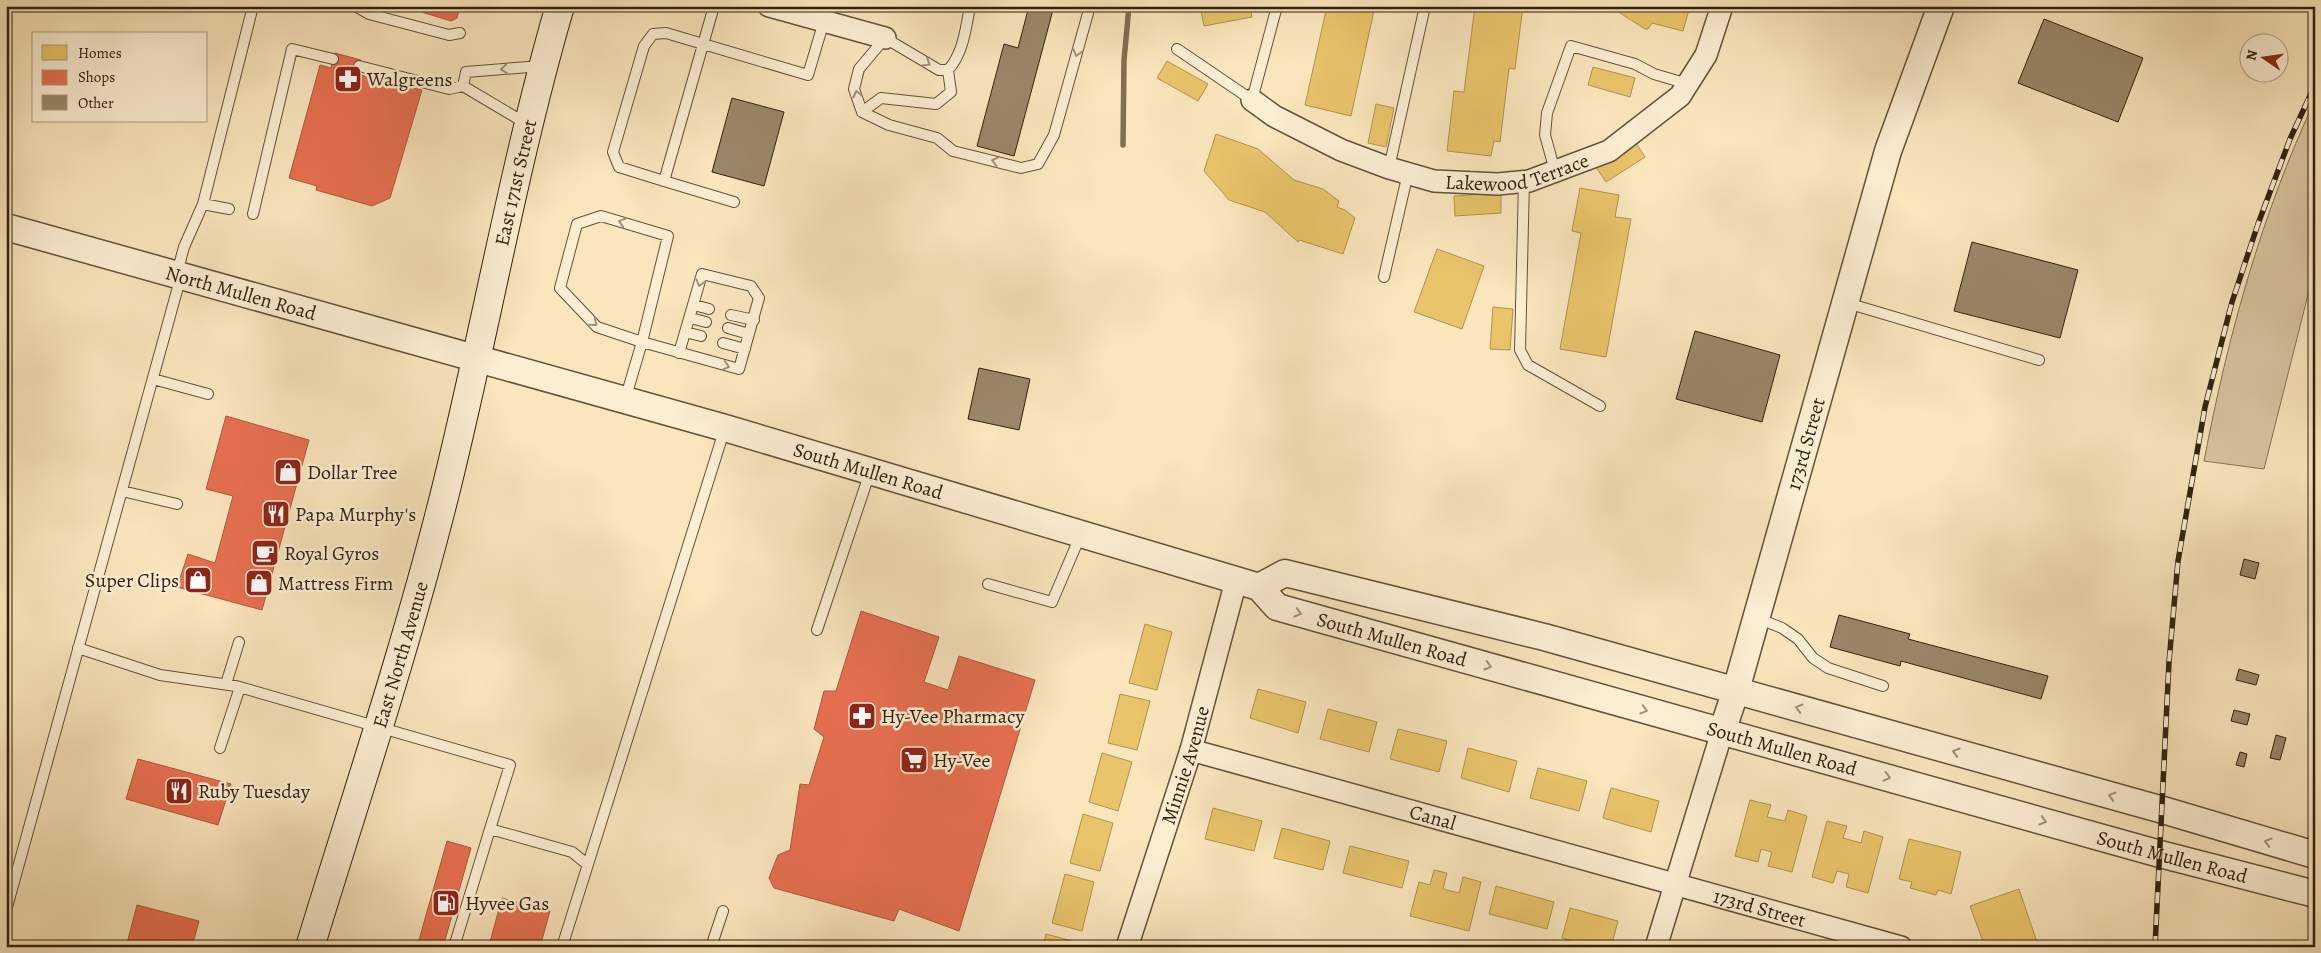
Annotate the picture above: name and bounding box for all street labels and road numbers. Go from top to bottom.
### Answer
street label: East 171st Street [488,116,543,249]
street label: Lakewood Terrace [1445,146,1592,198]
street label: North Mullen Road [162,259,320,327]
street label: 173rd Street [1780,394,1831,493]
street label: South Mullen Road [790,436,947,506]
street label: East North Avenue [366,578,434,731]
street label: South Mullen Road [1314,605,1470,673]
street label: Minnie Avenue [1154,703,1216,828]
street label: South Mullen Road [1704,714,1860,782]
street label: Canal [1407,798,1459,836]
street label: South Mullen Road [2094,823,2251,890]
street label: 173rd Street [1710,882,1809,934]

